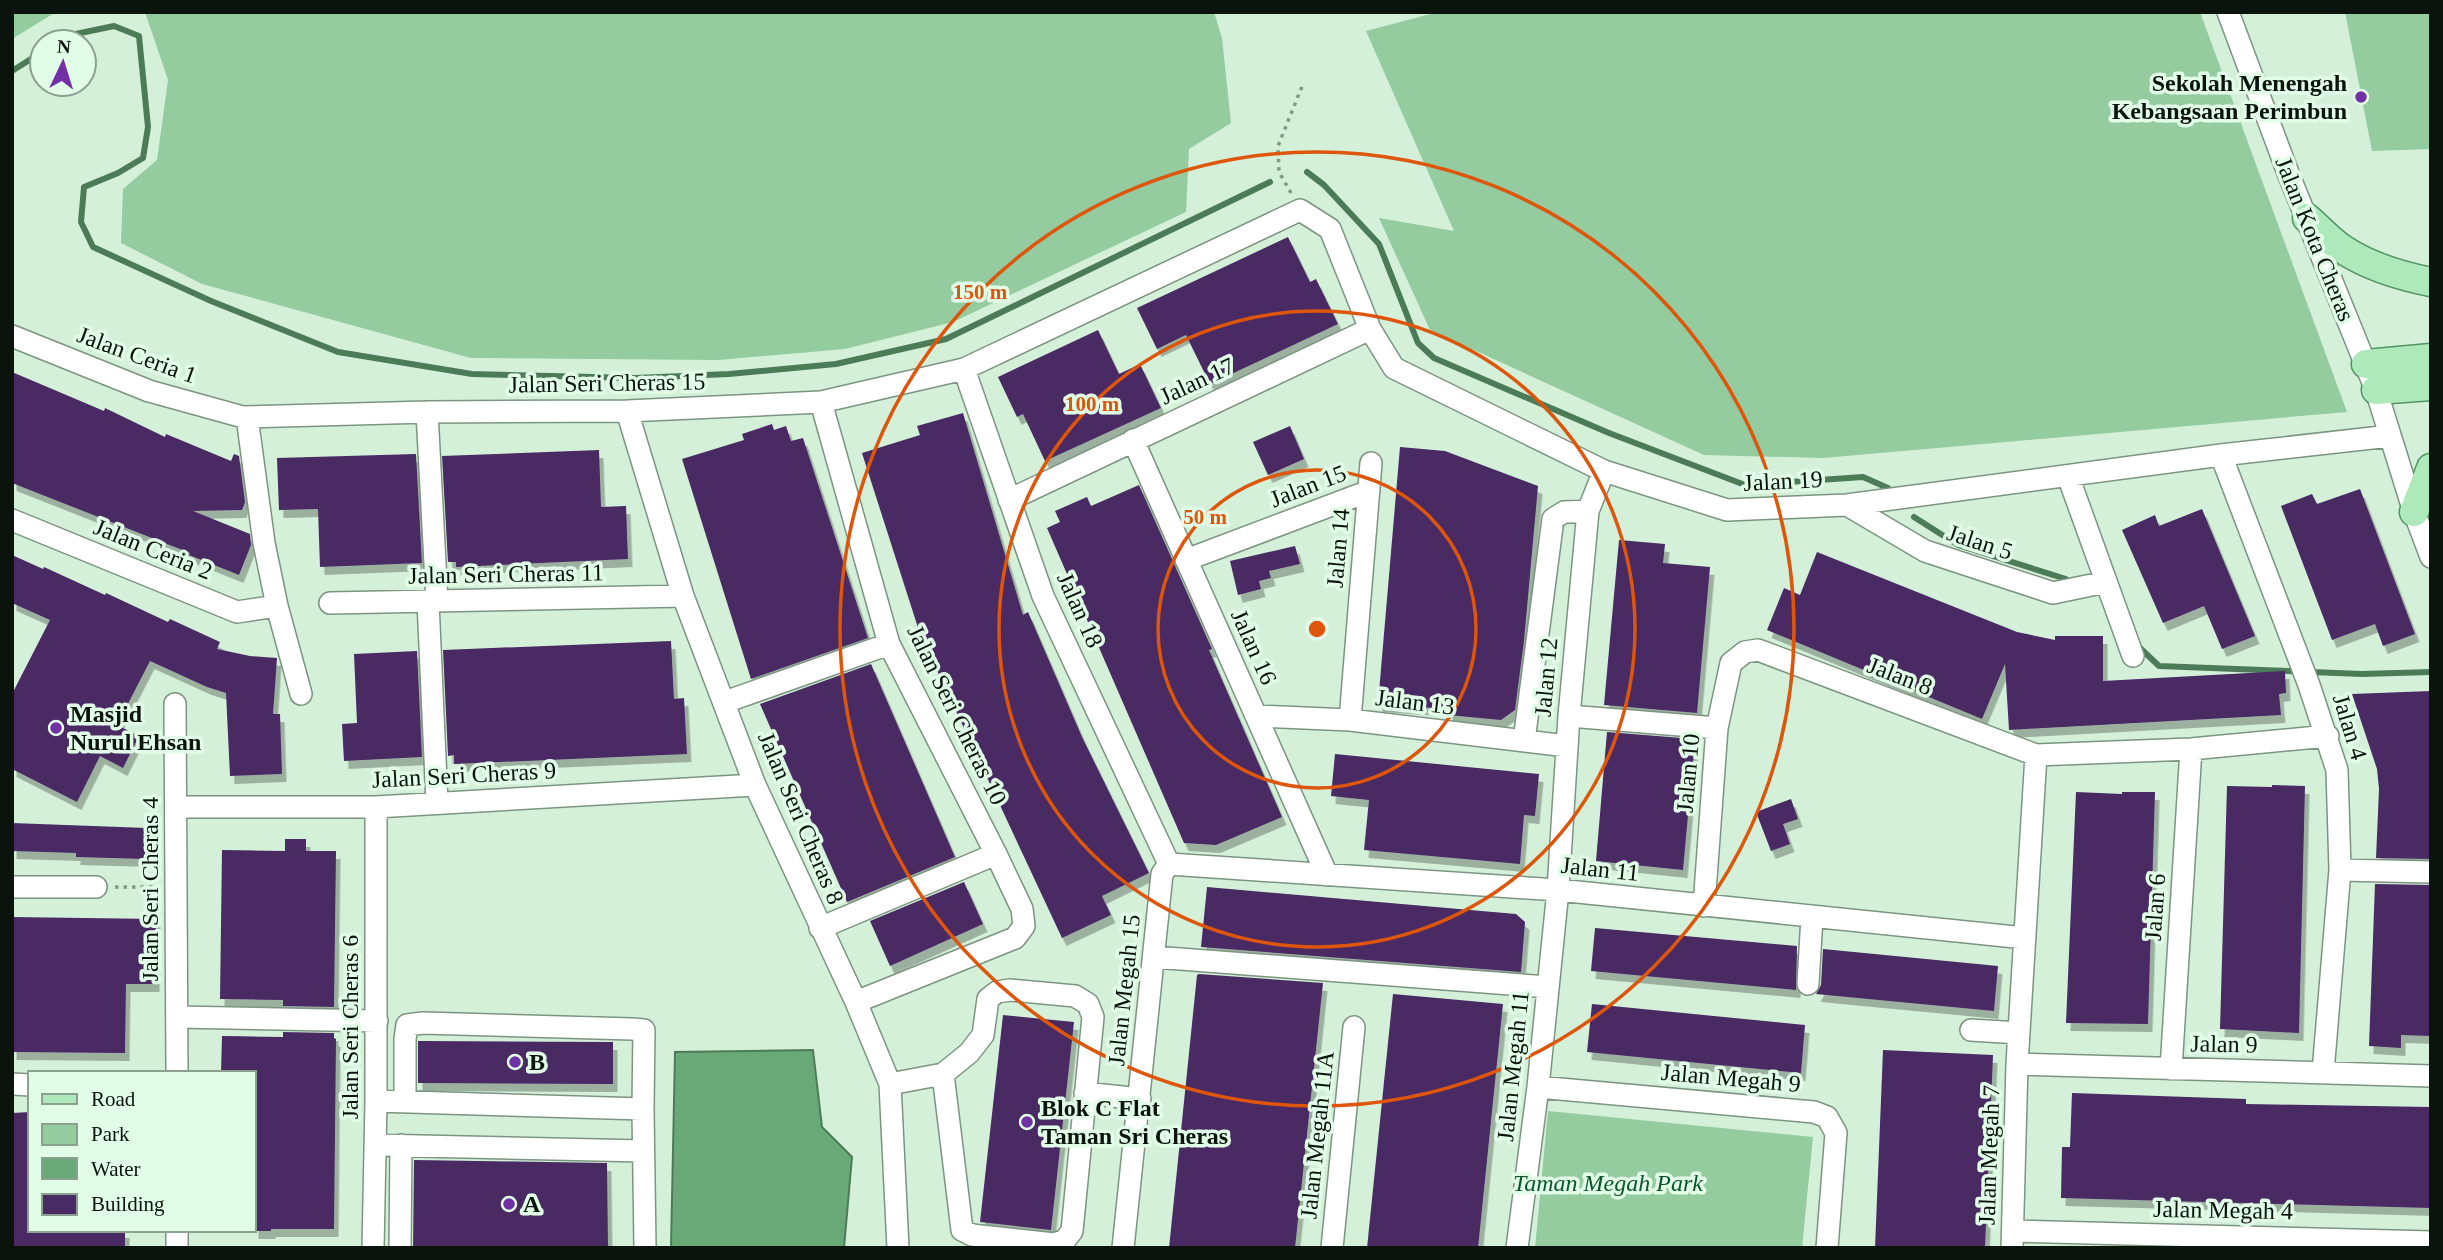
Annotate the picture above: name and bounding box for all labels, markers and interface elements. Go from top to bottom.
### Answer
north arrow [28,28,98,98]
text: N [57,36,72,58]
place label: Sekolah Menengah Kebangsaan Perimbun [2112,70,2347,124]
marker: Sekolah Menengah Kebangsaan Perimbun [2353,89,2369,105]
street label: Jalan Kota Cheras [2270,153,2360,325]
text: 150 m [953,280,1008,304]
street label: Jalan Ceria 1 [74,321,200,389]
street label: Jalan 17 [1156,352,1238,410]
street label: Jalan Seri Cheras 15 [508,368,706,398]
text: 100 m [1065,392,1120,416]
street label: Jalan 15 [1266,460,1350,512]
street label: Jalan 19 [1743,466,1823,496]
text: 50 m [1183,505,1227,529]
street label: Jalan 14 [1322,507,1354,589]
street label: Jalan Ceria 2 [90,513,216,585]
street label: Jalan 5 [1944,519,2016,565]
street label: Jalan Seri Cheras 11 [408,559,604,589]
street label: Jalan 18 [1052,568,1108,652]
street label: Jalan 16 [1226,605,1282,689]
centre of rings [1305,617,1329,641]
street label: Jalan Seri Cheras 10 [902,621,1012,809]
street label: Jalan 12 [1530,636,1562,718]
street label: Jalan 8 [1864,652,1936,700]
street label: Jalan 13 [1374,684,1456,720]
street label: Jalan 4 [2328,691,2372,763]
place label: Masjid Nurul Ehsan [70,701,201,755]
marker: Masjid Nurul Ehsan [48,720,64,736]
street label: Jalan Seri Cheras 8 [753,728,849,908]
street label: Jalan 10 [1672,732,1704,814]
street label: Jalan Seri Cheras 9 [371,757,557,793]
street label: Jalan Seri Cheras 4 [137,797,163,981]
street label: Jalan 11 [1560,852,1640,886]
street label: Jalan 6 [2140,873,2170,941]
street label: Jalan Megah 15 [1103,913,1145,1067]
street label: Jalan Seri Cheras 6 [337,935,363,1119]
street label: Jalan Megah 11 [1492,990,1534,1142]
street label: Jalan 9 [2190,1030,2258,1058]
place label: B [529,1049,545,1075]
street label: Jalan Megah 11A [1295,1049,1339,1220]
marker: B [507,1054,523,1070]
street label: Jalan Megah 9 [1660,1059,1802,1097]
legend [28,1071,256,1232]
street label: Jalan Megah 7 [1974,1085,2004,1225]
text: Road [91,1087,136,1111]
place label: Blok C Flat Taman Sri Cheras [1041,1095,1228,1149]
marker: Blok C Flat Taman Sri Cheras [1019,1114,1035,1130]
text: Park [91,1122,130,1146]
text: Water [91,1157,141,1181]
park label: Taman Megah Park [1513,1170,1703,1196]
place label: A [523,1191,541,1217]
text: Building [91,1192,165,1216]
marker: A [501,1196,517,1212]
street label: Jalan Megah 4 [2153,1196,2293,1224]

